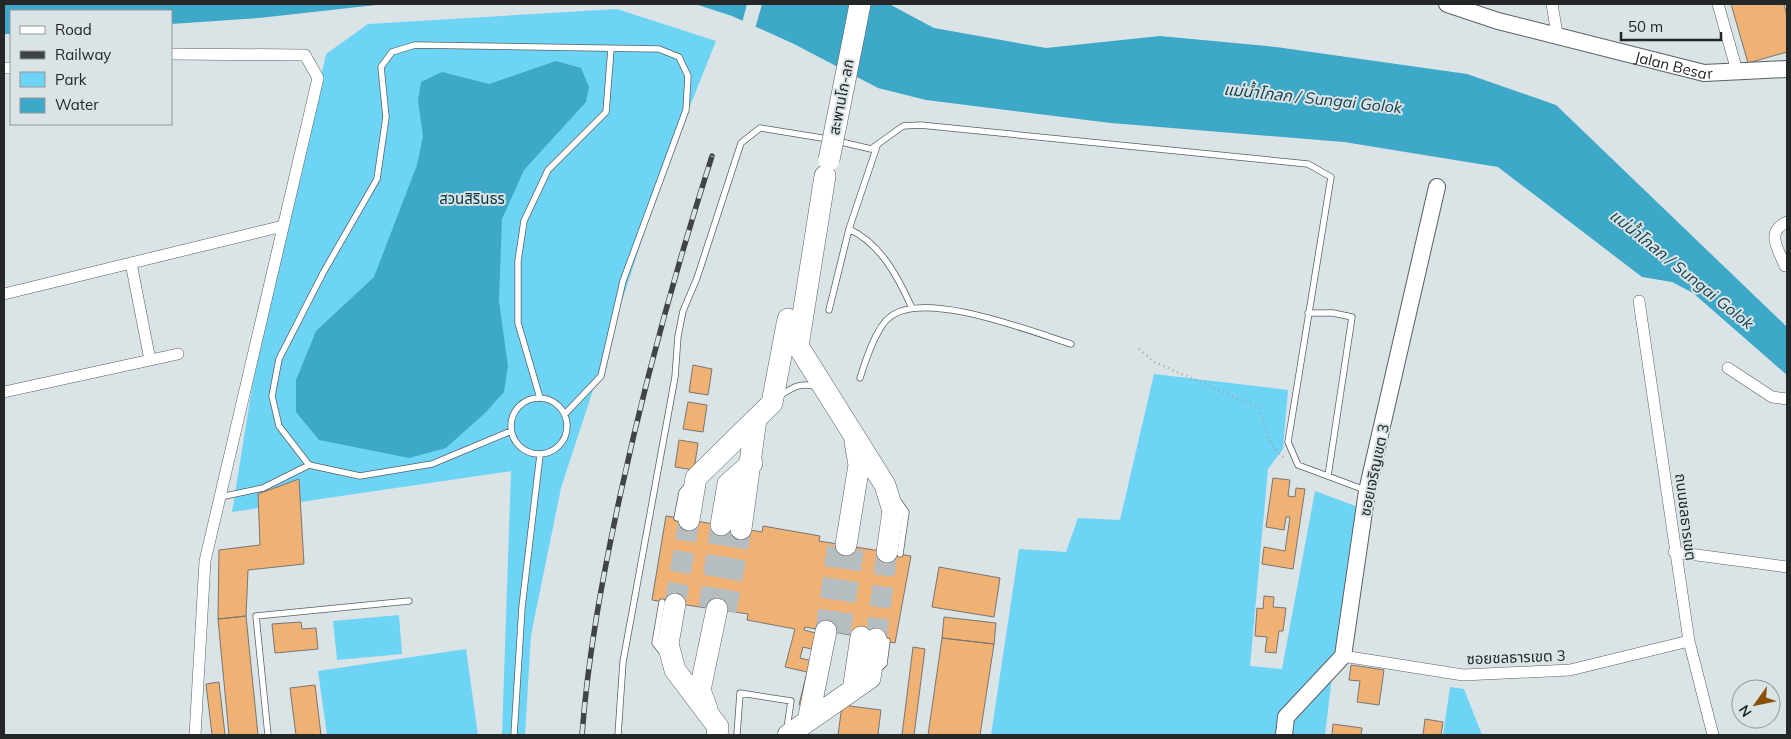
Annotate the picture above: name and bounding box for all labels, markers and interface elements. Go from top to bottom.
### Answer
legend [10,10,172,125]
scale bar [1621,10,1721,42]
text: 50 m [1628,17,1663,36]
text: Road [55,20,92,39]
text: Railway [55,45,111,64]
street label: Jalan Besar [1633,46,1714,83]
street label: สะพานโก-ลก [824,57,858,137]
text: Park [55,70,87,89]
water label: แม่น้ำโกลก / Sungai Golok [1223,78,1404,117]
text: Water [55,95,99,114]
park label: สวนสิรินธร [439,189,505,208]
water label: แม่น้ำโกลก / Sungai Golok [1606,204,1759,334]
street label: ซอยเจริญเขต 3 [1355,422,1393,518]
street label: ถนนชลธารเขต [1671,472,1701,562]
street label: ซอยชลธารเขต 3 [1466,646,1566,668]
north arrow [1731,679,1781,729]
text: N [1735,702,1756,720]

